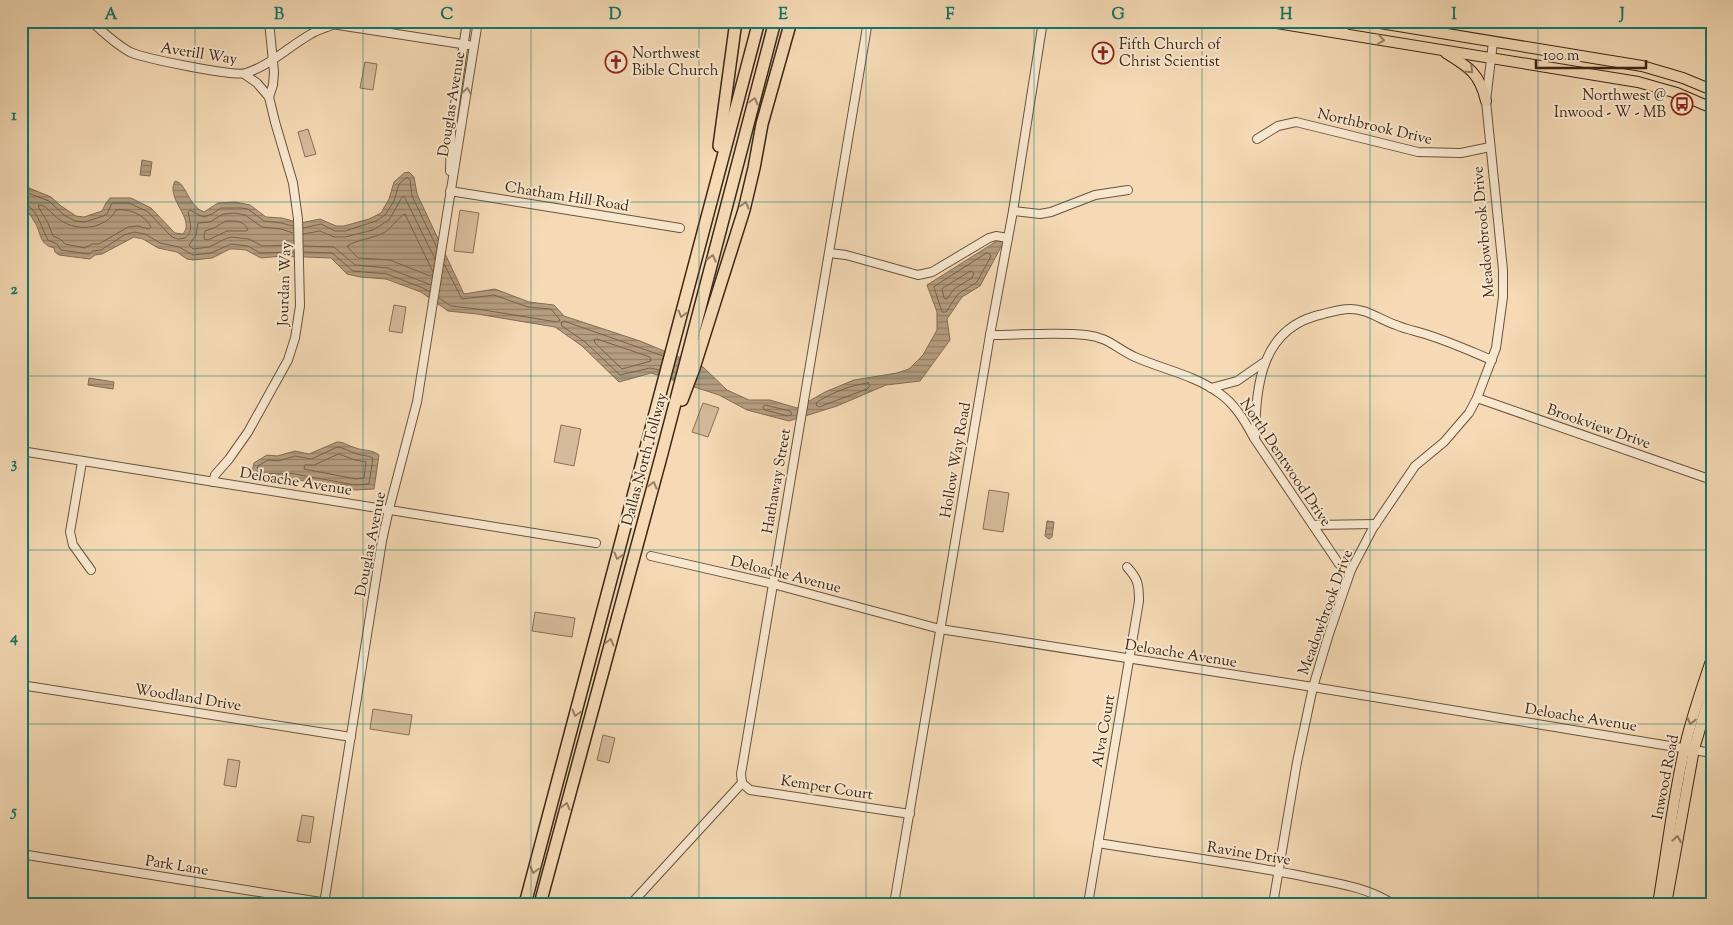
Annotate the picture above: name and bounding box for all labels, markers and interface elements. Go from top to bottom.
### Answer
text: A [105,4,118,27]
text: B [274,4,284,27]
text: C [441,4,454,27]
text: D [609,4,622,27]
text: E [778,4,788,27]
text: F [946,4,955,27]
text: G [1111,4,1125,27]
text: H [1280,4,1293,27]
text: I [1451,4,1457,27]
text: J [1618,4,1625,27]
place label: Fifth Church of Christ Scientist [1119,35,1222,73]
one-way arrow [1376,35,1385,45]
street label: Averill Way [159,38,239,71]
scale bar [1536,38,1646,70]
church icon: Fifth Church of Christ Scientist [1091,41,1115,65]
place label: Northwest Bible Church [632,44,719,82]
text: 100 m [1543,46,1580,67]
street label: Douglas Avenue [434,50,471,158]
church icon: Northwest Bible Church [604,50,628,74]
one-way arrow [1464,64,1473,73]
place label: Northwest @ Inwood - W - MB [1554,86,1667,124]
one-way arrow [462,87,472,95]
bus stop icon: Northwest @ Inwood - W - MB [1670,92,1694,116]
one-way arrow [748,97,758,105]
street label: Northbrook Drive [1315,104,1434,151]
text: 1 [11,105,17,128]
street label: Meadowbrook Drive [1468,165,1501,299]
street label: Chatham Hill Road [503,177,631,218]
one-way arrow [739,200,750,209]
street label: Jourdan Way [274,241,297,328]
one-way arrow [707,254,717,262]
text: 2 [10,279,18,302]
one-way arrow [677,310,688,319]
street label: Dallas North Tollway [618,390,673,528]
street label: North Dentwood Drive [1234,395,1336,531]
street label: Hollow Way Road [936,400,977,520]
street label: Brookview Drive [1544,400,1653,455]
street label: Hathaway Street [758,427,797,536]
text: 3 [11,453,18,476]
street label: Deloache Avenue [238,463,353,502]
one-way arrow [648,482,658,490]
street label: Douglas Avenue [351,490,392,598]
street label: Meadowbrook Drive [1294,547,1359,678]
one-way arrow [613,551,624,560]
street label: Deloache Avenue [728,552,843,599]
text: 4 [9,627,18,650]
street label: Deloache Avenue [1123,635,1238,674]
one-way arrow [604,637,615,646]
street label: Woodland Drive [133,680,243,717]
street label: Alva Court [1088,693,1121,769]
street label: Deloache Avenue [1523,699,1638,738]
one-way arrow [571,709,582,717]
one-way arrow [1687,717,1697,725]
street label: Inwood Road [1648,733,1685,821]
street label: Kemper Court [779,771,874,806]
text: 5 [9,801,17,824]
one-way arrow [560,802,570,810]
one-way arrow [1672,834,1682,843]
street label: Ravine Drive [1205,837,1292,871]
street label: Park Lane [144,851,210,882]
one-way arrow [529,866,540,874]

